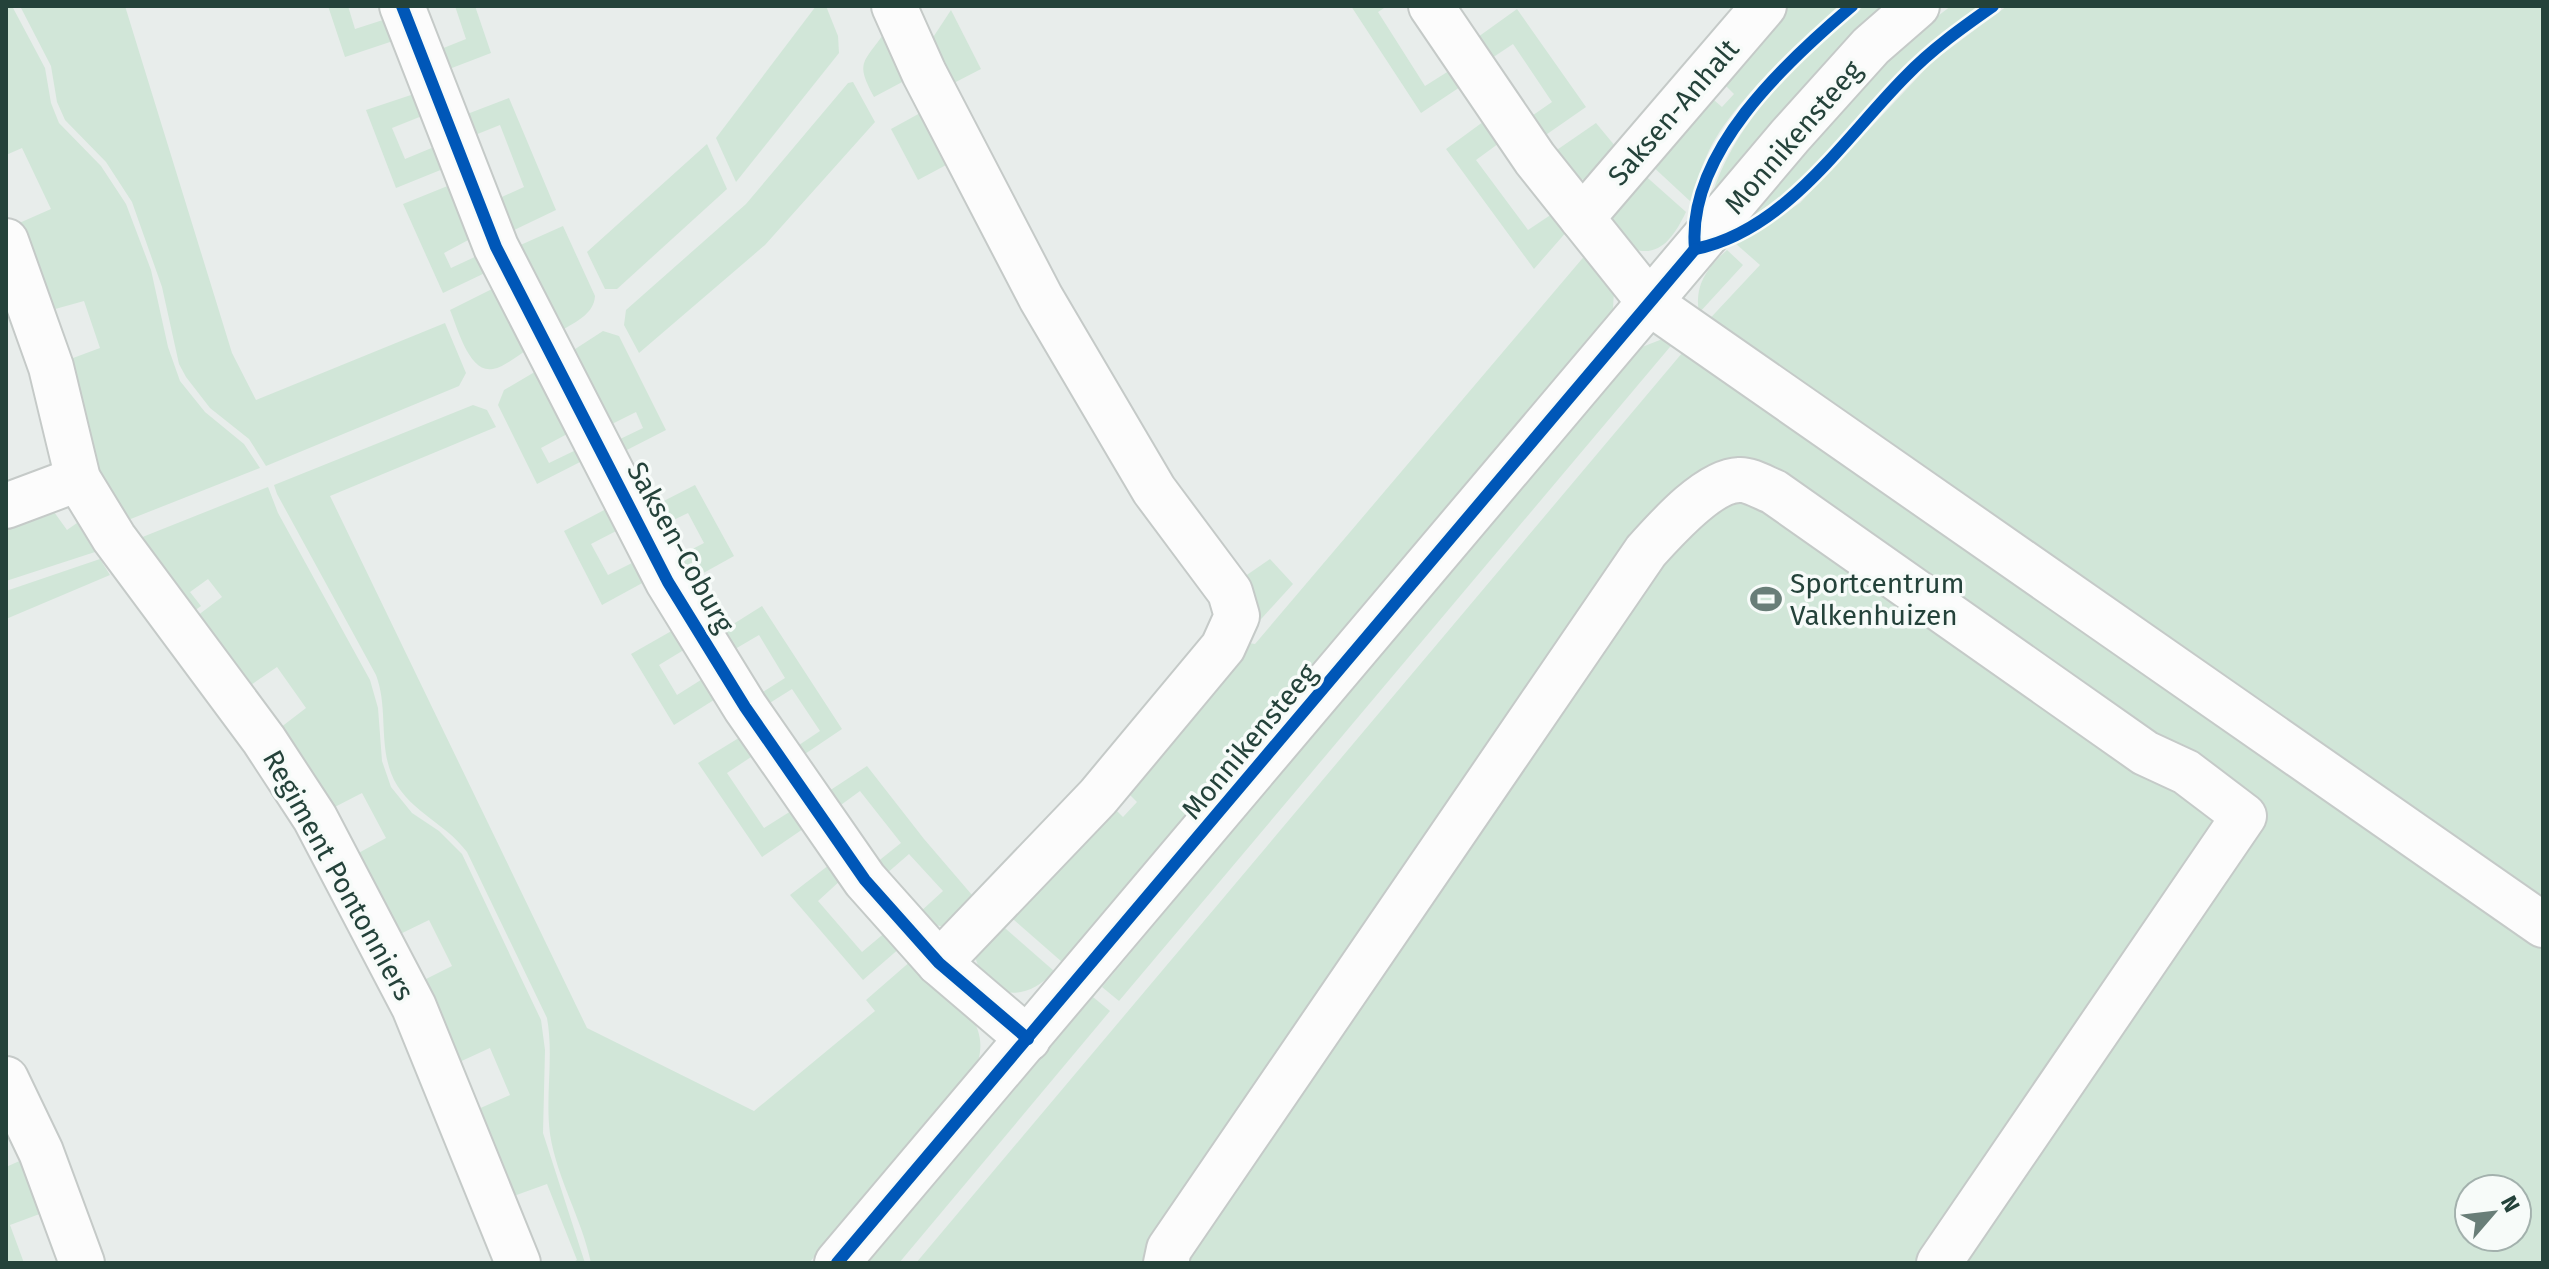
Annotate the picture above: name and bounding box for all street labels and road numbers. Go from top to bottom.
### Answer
street label: Saksen-Anhalt [1601,32,1746,192]
street label: Monnikensteeg [1718,54,1869,221]
street label: Saksen-Coburg [620,456,741,639]
street label: Monnikensteeg [1175,657,1324,826]
street label: Regiment Pontonniers [256,744,421,1006]

